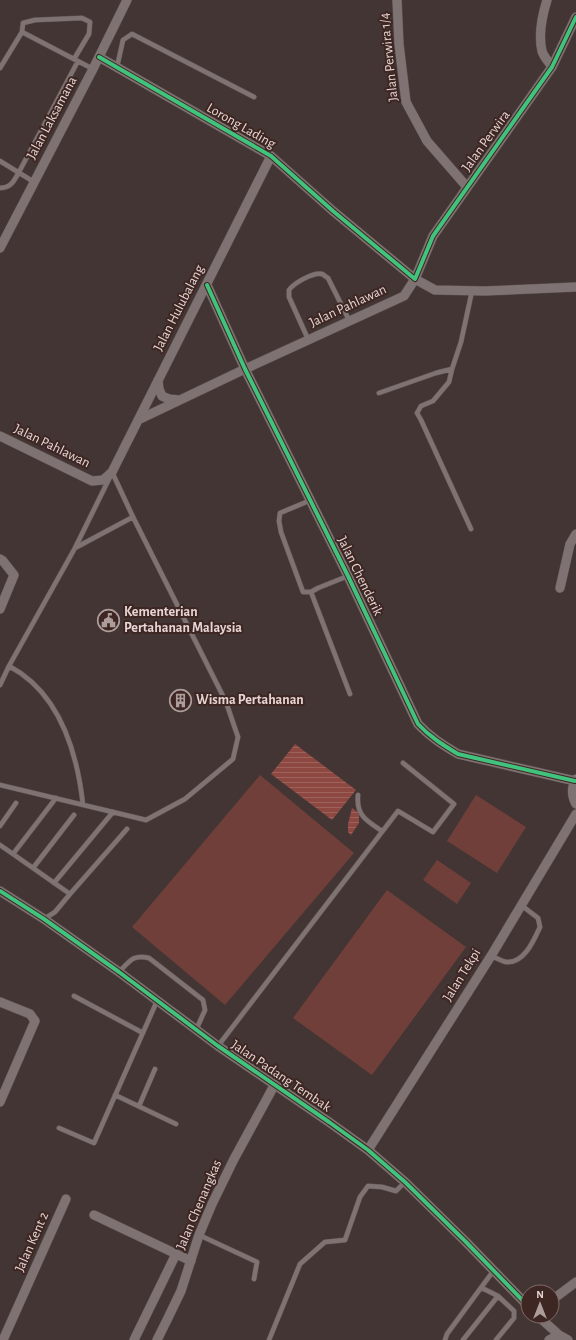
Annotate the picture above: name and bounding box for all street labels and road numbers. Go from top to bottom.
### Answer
street label: Jalan Perwira 1/4 [377,12,401,102]
street label: Jalan Laksamana [24,74,80,162]
street label: Lorong Lading [204,101,278,151]
street label: Jalan Perwira [459,108,513,174]
street label: Jalan Hulubalang [151,263,207,353]
street label: Jalan Pahlawan [307,282,389,330]
street label: Jalan Pahlawan [12,422,92,470]
street label: Jalan Chenderik [335,534,385,618]
street label: Jalan Tekpi [440,946,484,1004]
street label: Jalan Padang Tembak [229,1038,334,1115]
street label: Jalan Chenangkas [174,1158,224,1252]
street label: Jalan Kent 2 [13,1210,51,1274]

